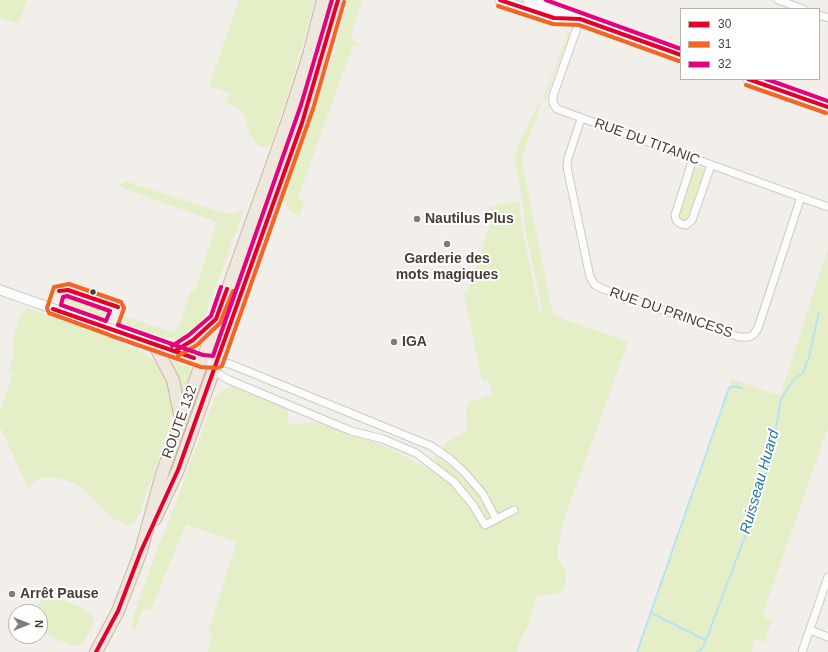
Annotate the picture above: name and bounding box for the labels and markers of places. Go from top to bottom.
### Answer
place label: Nautilus Plus [425,211,514,227]
marker: Nautilus Plus [412,214,422,224]
marker: Garderie des mots magiques [442,239,452,249]
place label: Garderie des mots magiques [396,251,498,284]
unlabelled marker [88,287,98,297]
place label: IGA [402,334,427,350]
marker: IGA [389,337,399,347]
place label: Arrêt Pause [20,586,99,602]
marker: Arrêt Pause [7,589,17,599]

